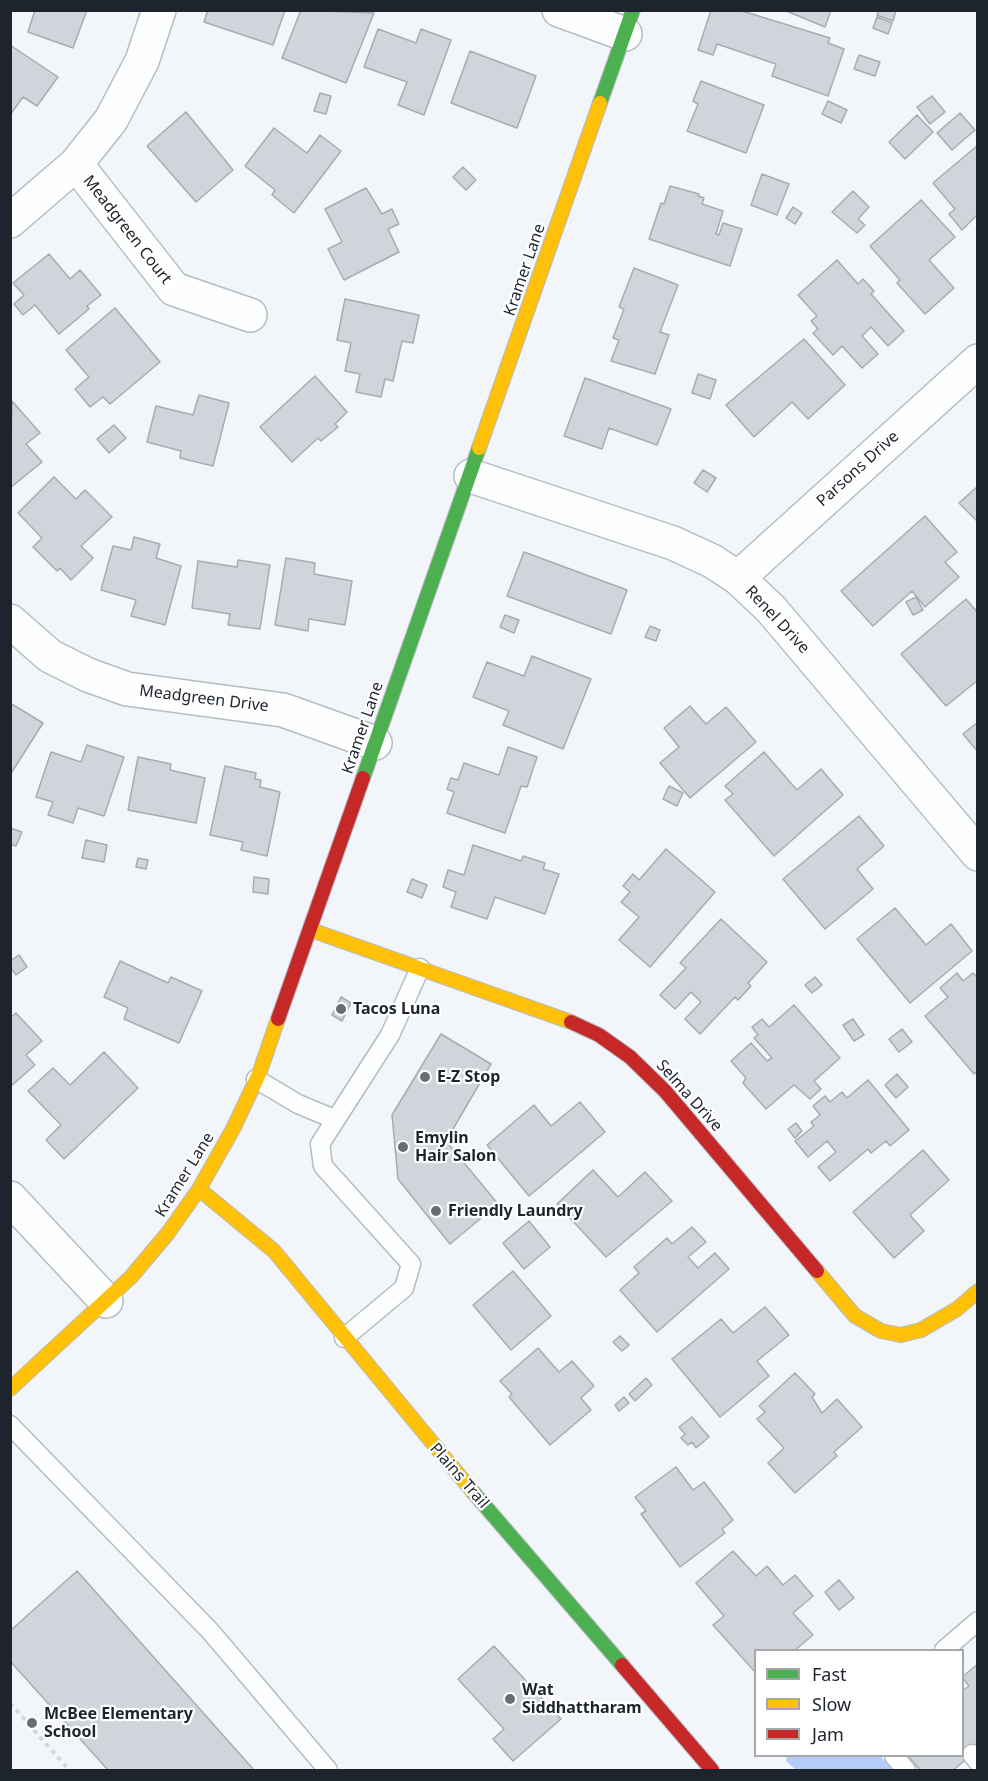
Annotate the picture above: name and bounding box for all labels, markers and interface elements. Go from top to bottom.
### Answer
street label: Meadgreen Court [79,172,175,288]
street label: Kramer Lane [500,221,550,319]
street label: Parsons Drive [813,427,903,511]
street label: Renel Drive [741,582,813,658]
street label: Kramer Lane [338,679,388,777]
street label: Meadgreen Drive [138,682,270,716]
place label: Tacos Luna [353,999,440,1019]
marker: Tacos Luna [334,1002,348,1016]
street label: Selma Drive [652,1056,726,1136]
place label: E-Z Stop [437,1067,500,1087]
marker: E-Z Stop [418,1070,432,1084]
place label: Emylin Hair Salon [415,1128,496,1166]
street label: Kramer Lane [151,1129,219,1221]
marker: Emylin Hair Salon [396,1140,410,1154]
place label: Friendly Laundry [448,1201,583,1221]
marker: Friendly Laundry [429,1204,443,1218]
street label: Plains Trail [425,1439,493,1513]
legend [754,1649,964,1757]
text: Fast [812,1662,847,1686]
place label: Wat Siddhattharam [522,1680,642,1718]
marker: Wat Siddhattharam [503,1692,517,1706]
text: Slow [812,1692,851,1716]
place label: McBee Elementary School [44,1704,193,1742]
marker: McBee Elementary School [25,1716,39,1730]
text: Jam [812,1722,844,1746]

